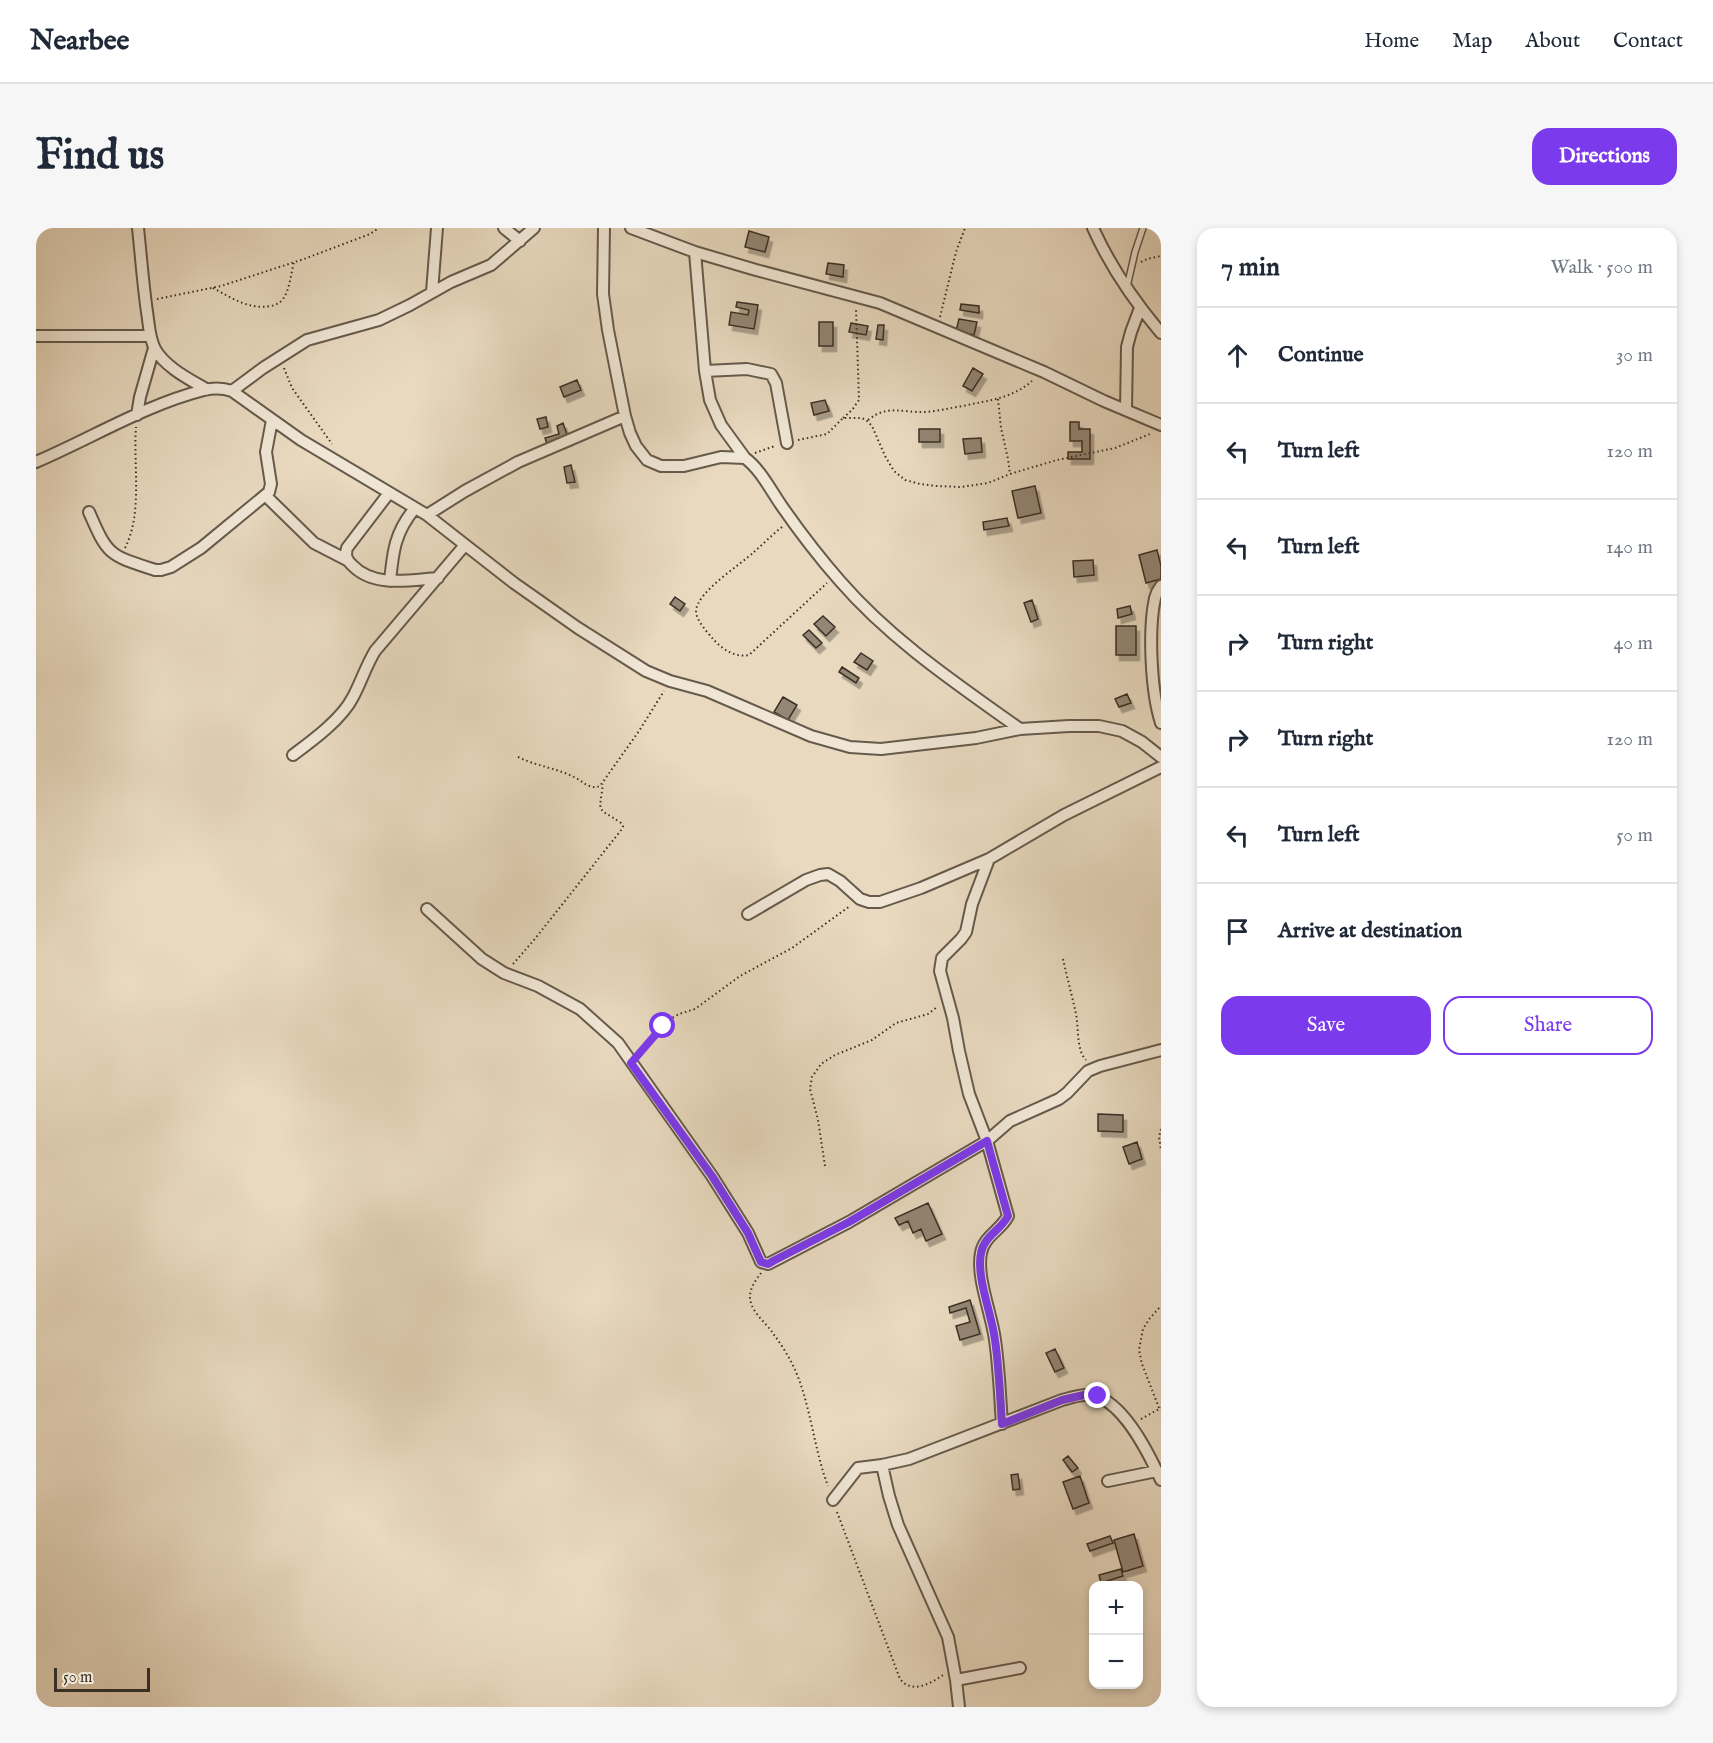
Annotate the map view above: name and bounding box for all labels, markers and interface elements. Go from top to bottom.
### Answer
text: Nearbee [30,24,129,59]
text: Home [1364,28,1419,55]
text: Map [1452,28,1492,55]
text: About [1525,28,1580,55]
text: Contact [1613,28,1683,55]
button: Directions [1532,128,1677,185]
text: Find us [36,130,164,183]
text: 7 min [1221,251,1280,284]
text: Walk · 500 m [1551,255,1653,280]
icon: ahead [1221,339,1254,372]
text: Continue [1278,341,1364,369]
text: 30 m [1616,343,1653,368]
icon: left [1221,435,1254,468]
text: Turn left [1278,437,1360,465]
text: 120 m [1607,439,1653,464]
icon: left [1221,531,1254,564]
text: Turn left [1278,533,1360,561]
text: 140 m [1606,535,1653,560]
icon: right [1221,627,1254,660]
text: Turn right [1278,629,1373,657]
text: 40 m [1614,631,1653,656]
icon: right [1221,723,1254,756]
text: Turn right [1278,725,1373,753]
text: 120 m [1607,727,1653,752]
icon: left [1221,819,1254,852]
text: Turn left [1278,821,1360,849]
text: 50 m [1616,823,1653,848]
icon: arrive [1221,915,1254,948]
text: Arrive at destination [1278,917,1462,945]
button: Save [1221,996,1431,1055]
button: Share [1443,996,1653,1055]
route start [649,1012,675,1038]
route end [1084,1382,1110,1408]
map controls [1089,1581,1143,1689]
button: + [1089,1581,1143,1635]
button: − [1089,1635,1143,1689]
scale bar [54,1665,150,1692]
text: 50 m [63,1668,92,1688]

